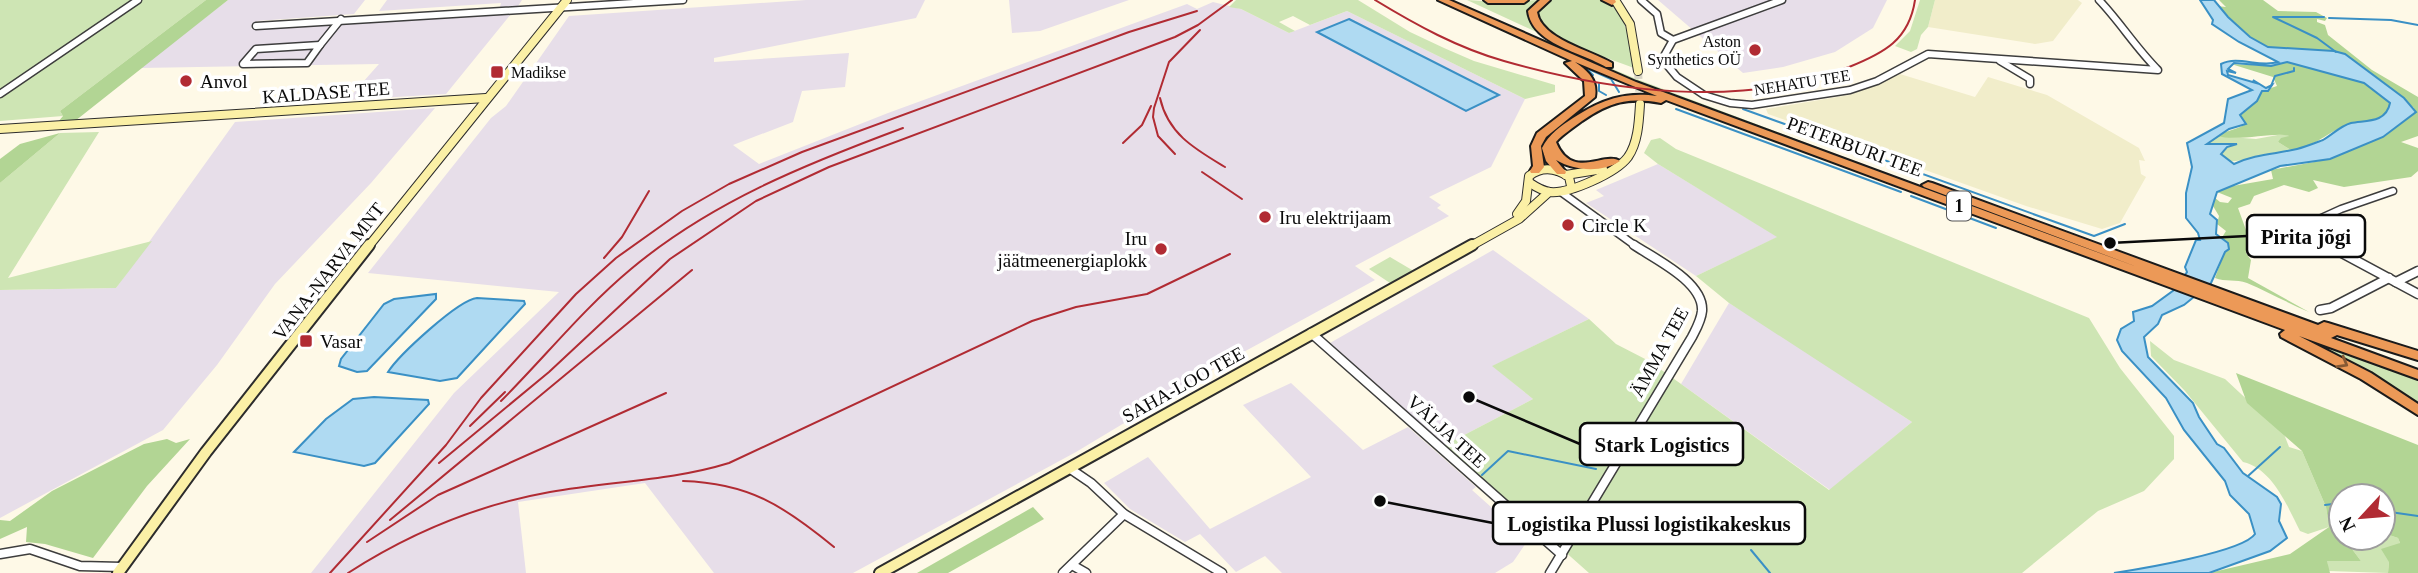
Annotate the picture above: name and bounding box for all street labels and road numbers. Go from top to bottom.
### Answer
street label: NEHATU TEE [1753,67,1851,98]
street label: KALDASE TEE [262,78,391,107]
street label: PETERBURI TEE [1784,112,1925,181]
road number: 1 [1947,191,1971,220]
street label: VANA-NARVA MNT [268,198,389,344]
street label: ÄMMA TEE [1626,304,1693,401]
street label: SAHA-LOO TEE [1119,342,1248,427]
street label: VÄLJA TEE [1403,391,1490,472]

